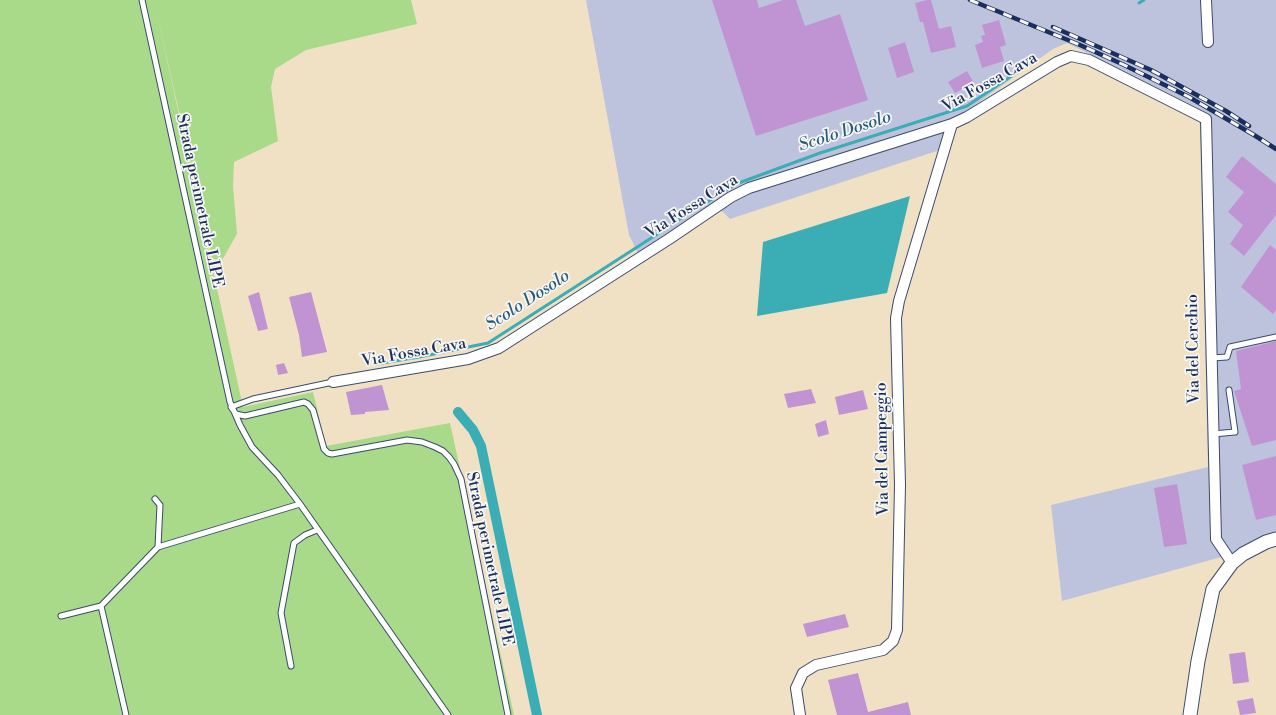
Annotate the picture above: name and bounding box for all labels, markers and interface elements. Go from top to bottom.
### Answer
street label: Via Fossa Cava [939,49,1041,117]
water label: Scolo Dosolo [796,107,894,157]
street label: Strada perimetrale LIPE [171,112,227,290]
street label: Via Fossa Cava [642,171,742,243]
water label: Scolo Dosolo [482,266,574,336]
street label: Via del Cerchio [1183,294,1205,404]
street label: Via Fossa Cava [360,334,468,372]
street label: Via del Campeggio [872,382,894,516]
street label: Strada perimetrale LIPE [461,470,517,648]

